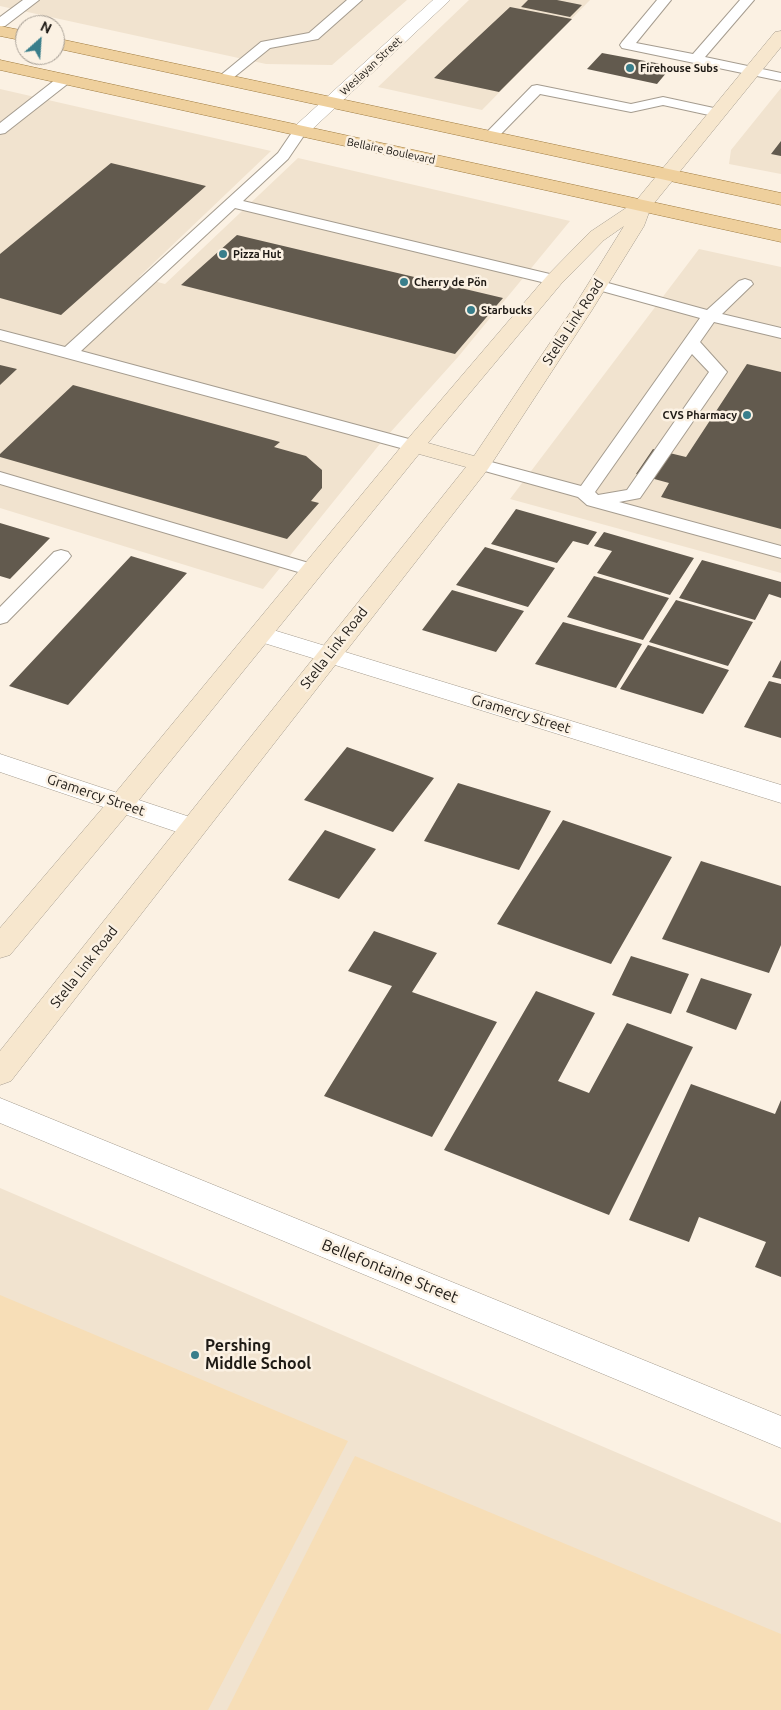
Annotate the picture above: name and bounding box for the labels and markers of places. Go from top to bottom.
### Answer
place label: Firehouse Subs [640,61,718,75]
marker: Firehouse Subs [624,62,636,74]
place label: Pizza Hut [233,247,281,261]
marker: Pizza Hut [217,248,229,260]
place label: Cherry de Pön [414,275,487,289]
marker: Cherry de Pön [398,276,410,288]
place label: Starbucks [481,303,532,317]
marker: Starbucks [465,304,477,316]
place label: CVS Pharmacy [663,408,737,422]
marker: CVS Pharmacy [741,409,753,421]
place label: Pershing Middle School [205,1336,311,1374]
marker: Pershing Middle School [189,1349,201,1361]

